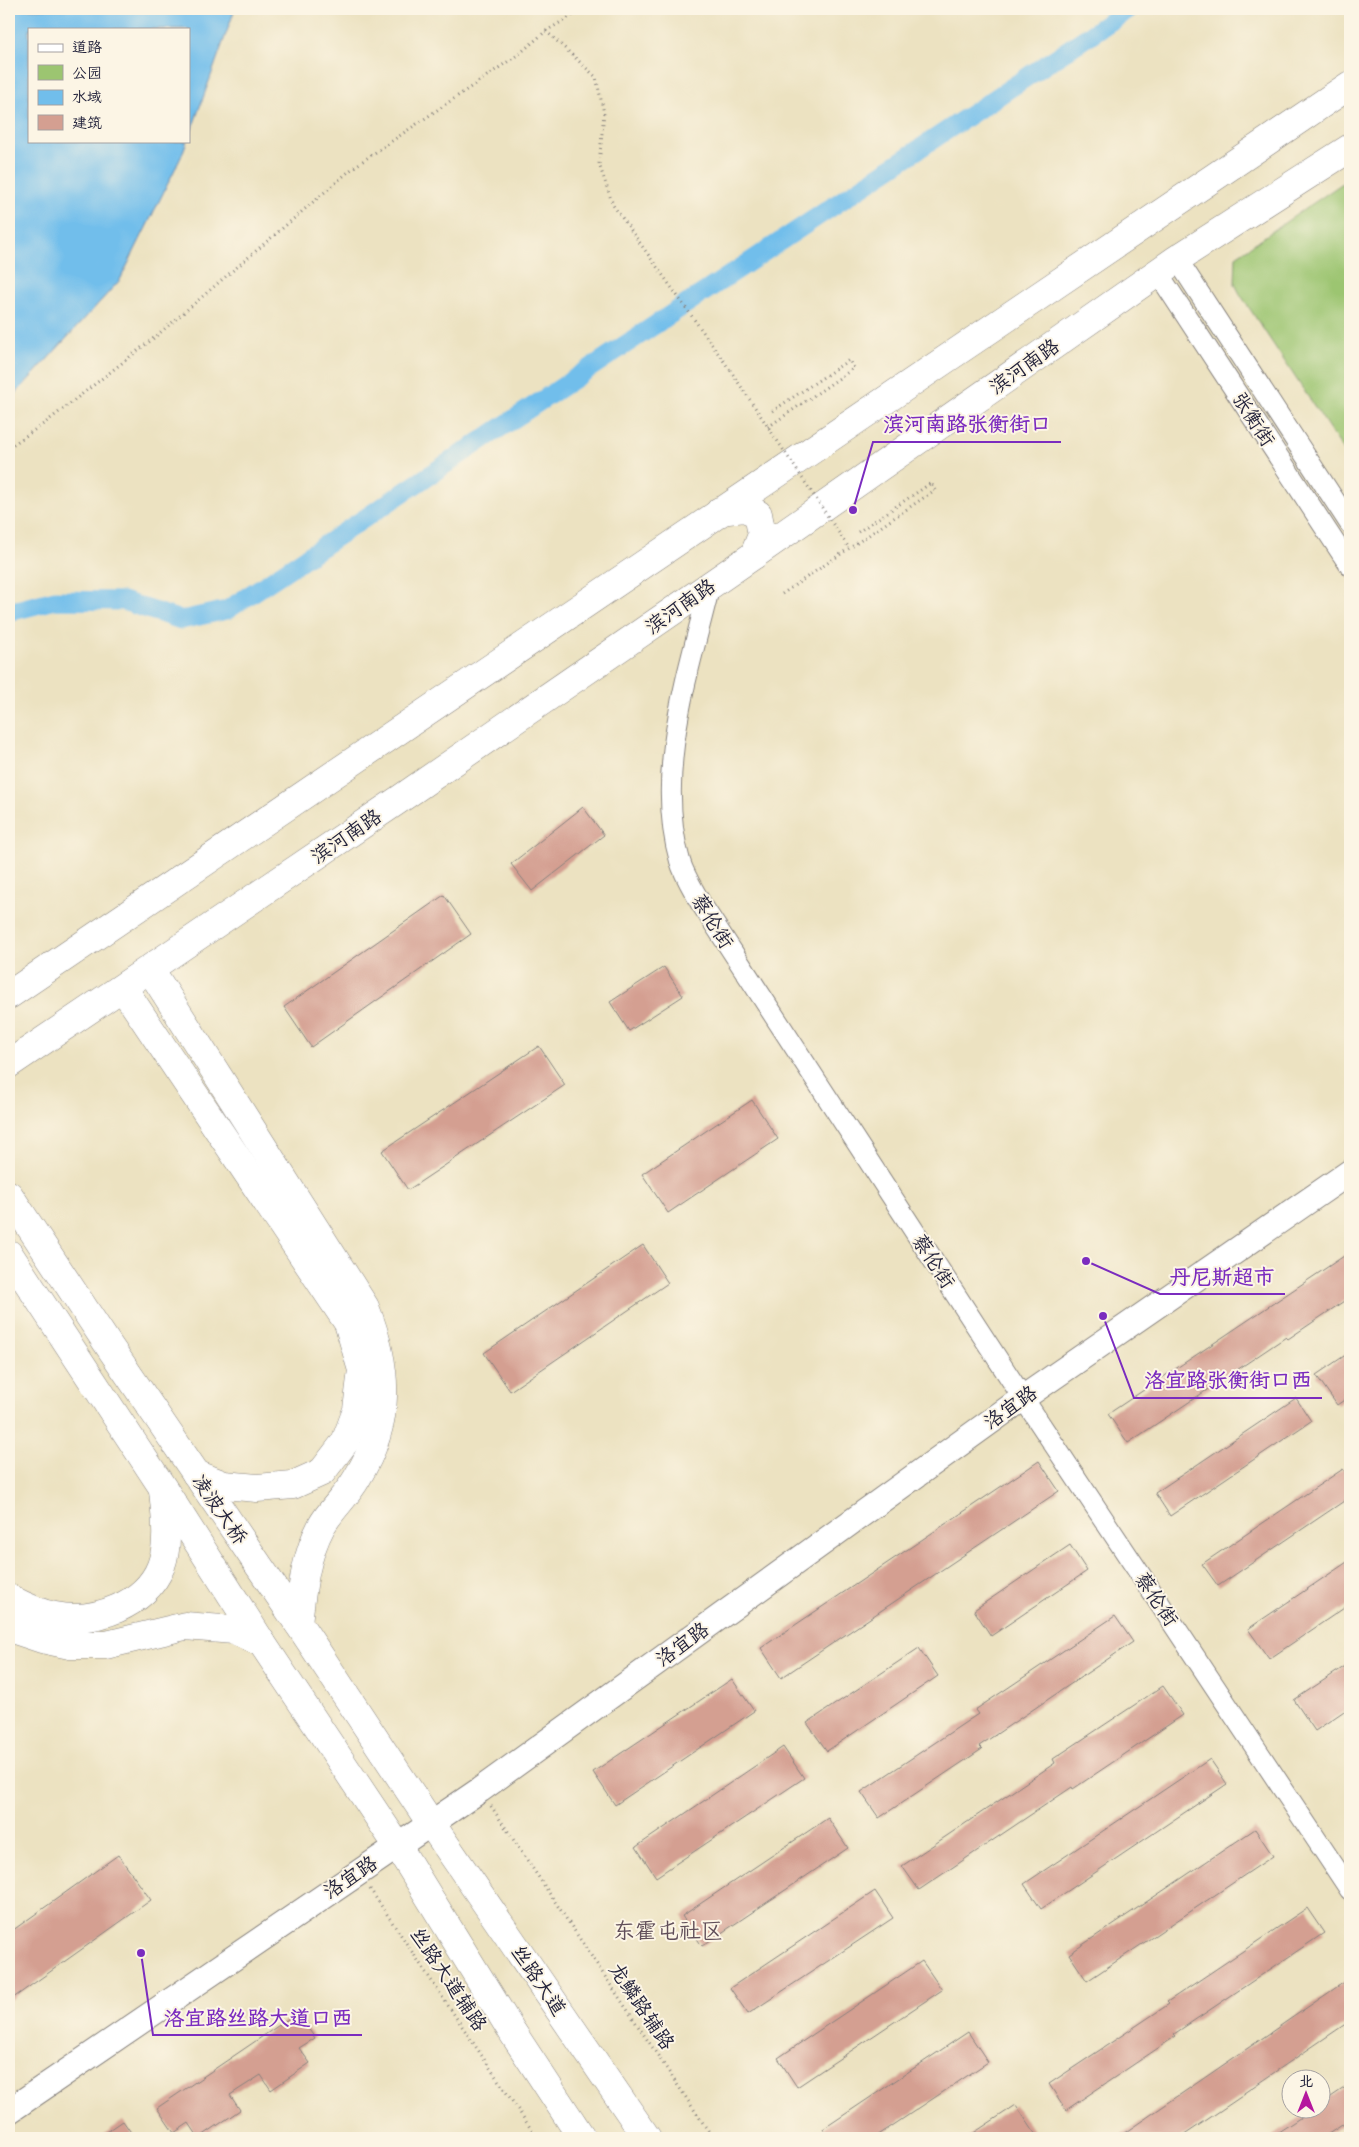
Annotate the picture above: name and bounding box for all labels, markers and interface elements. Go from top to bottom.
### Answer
legend [28,28,190,142]
text: 道路 [72,38,102,60]
text: 公园 [72,64,102,86]
text: 水域 [72,88,102,110]
text: 建筑 [72,114,102,136]
street label: 滨河南路 [985,333,1067,403]
street label: 张衡街 [1223,388,1280,453]
callout: 滨河南路张衡街口 [873,406,1061,442]
text: 滨河南路张衡街口 [883,412,1051,442]
street label: 滨河南路 [641,573,723,643]
street label: 滨河南路 [307,804,389,872]
street label: 蔡伦街 [683,890,738,955]
street label: 蔡伦街 [903,1230,960,1295]
callout: 丹尼斯超市 [1160,1258,1285,1294]
text: 丹尼斯超市 [1170,1265,1275,1295]
callout: 洛宜路张衡街口西 [1134,1362,1322,1398]
text: 洛宜路张衡街口西 [1144,1368,1312,1398]
street label: 洛宜路 [979,1380,1045,1438]
street label: 凌波大桥 [183,1470,252,1552]
street label: 蔡伦街 [1126,1568,1183,1633]
street label: 洛宜路 [651,1617,717,1675]
street label: 洛宜路 [319,1851,385,1908]
district label: 东霍屯社区 [613,1918,723,1949]
street label: 丝路大道辅路 [401,1923,492,2039]
street label: 丝路大道 [503,1941,570,2023]
street label: 龙鳞路辅路 [600,1958,680,2058]
callout: 洛宜路丝路大道口西 [153,1999,362,2035]
text: 洛宜路丝路大道口西 [164,2006,353,2036]
north arrow [1282,2070,1332,2120]
text: 北 [1299,2073,1313,2093]

